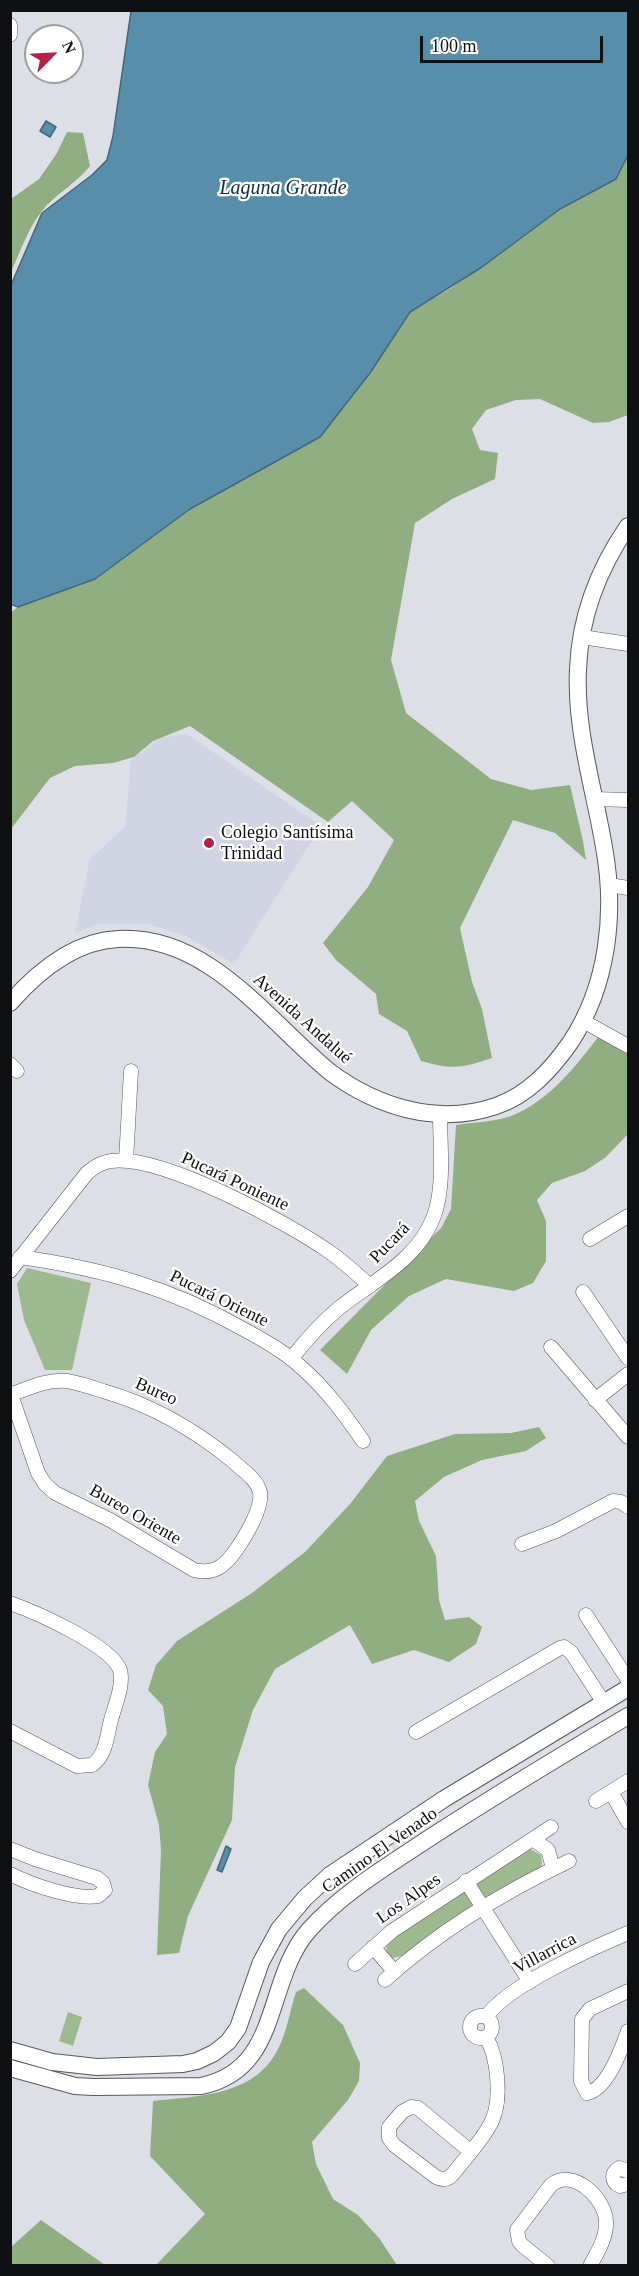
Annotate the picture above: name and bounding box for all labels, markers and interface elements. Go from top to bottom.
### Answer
north arrow [24,24,84,84]
scale bar [423,24,606,62]
text: 100 m [431,36,477,56]
text: N [59,39,79,56]
water label: Laguna Grande [219,177,347,201]
place label: Colegio Santísima Trinidad [221,822,353,864]
marker: Colegio Santísima Trinidad [202,836,216,850]
street label: Avenida Andalué [248,969,356,1069]
street label: Pucará Poniente [178,1148,292,1216]
street label: Pucará [365,1218,415,1268]
street label: Pucará Oriente [166,1266,272,1332]
street label: Bureo [132,1373,180,1411]
street label: Bureo Oriente [85,1480,185,1550]
street label: Camino El Venado [318,1803,442,1899]
street label: Los Alpes [373,1869,445,1929]
street label: Villarrica [510,1929,580,1979]

